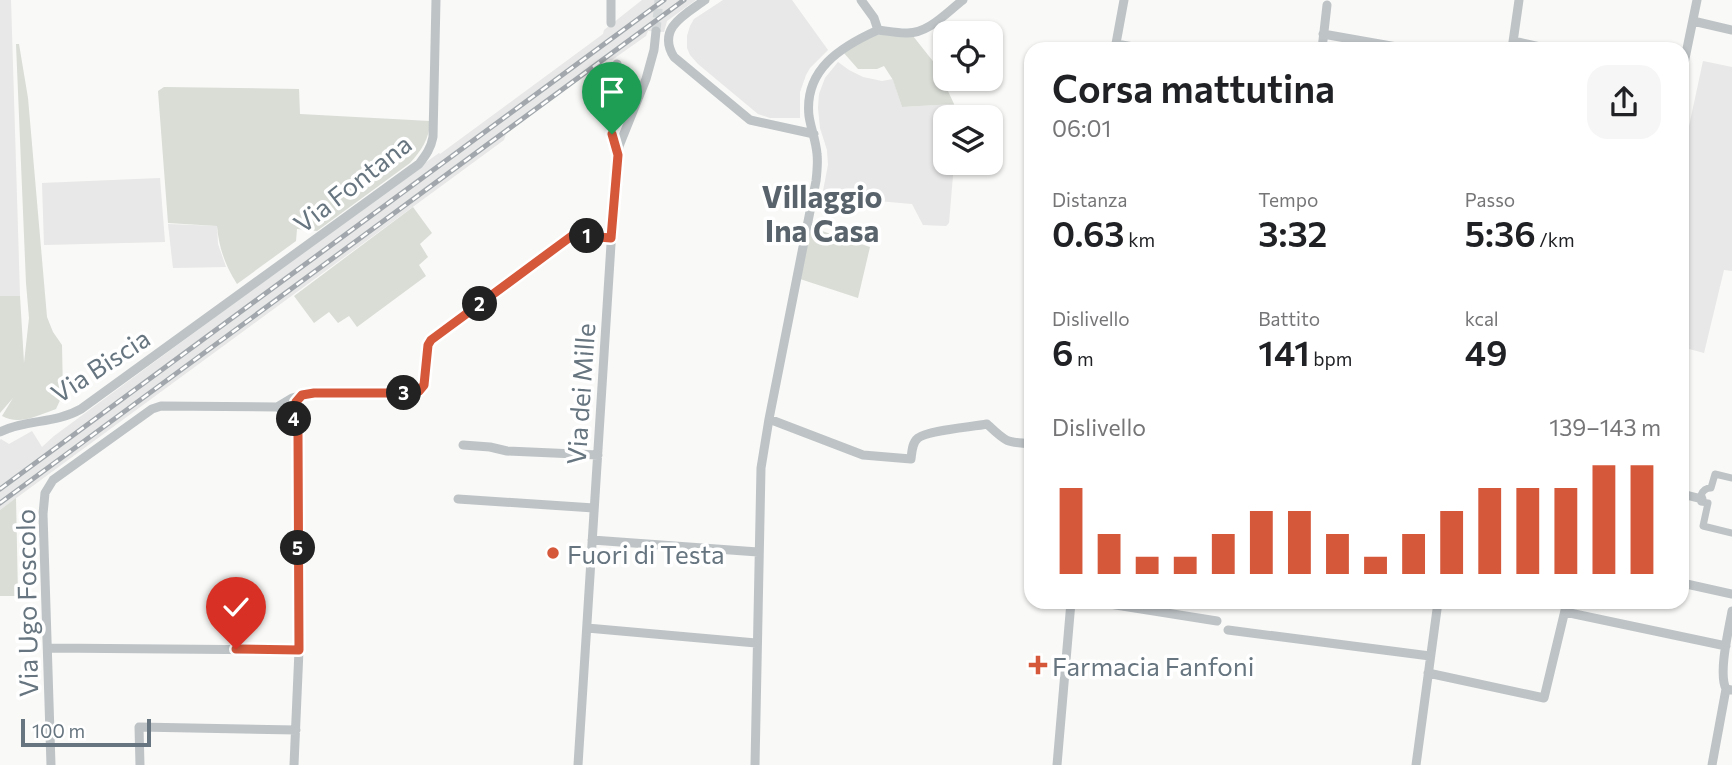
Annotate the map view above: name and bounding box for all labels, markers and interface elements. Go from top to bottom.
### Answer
map controls [933,21,1003,175]
button: locate [933,21,1003,91]
pin [582,62,642,134]
text: Corsa mattutina [1052,64,1335,111]
button: share [1587,65,1661,139]
icon: arrive [593,73,631,111]
button: layers [933,105,1003,175]
text: 06:01 [1052,114,1111,142]
street label: Via Fontana [287,127,417,239]
district label: Villaggio Ina Casa [761,177,883,248]
text: Distanza [1052,188,1127,211]
text: Tempo [1258,188,1318,211]
text: Passo [1465,188,1515,211]
text: 0.63 [1052,211,1125,254]
text: 3:32 [1258,211,1327,254]
text: 5:36 [1465,211,1536,254]
pin: 1 [570,218,604,254]
text: 1 [582,224,591,247]
text: km [1125,228,1155,251]
text: /km [1536,228,1575,251]
pin: 2 [462,286,498,322]
text: 2 [474,292,485,315]
text: Dislivello [1052,307,1130,330]
text: Battito [1258,307,1320,330]
text: kcal [1465,307,1499,330]
street label: Via Biscia [45,322,155,408]
street label: Via dei Mille [560,322,600,466]
text: 6 [1052,330,1073,373]
text: 141 [1258,330,1310,373]
text: 49 [1465,330,1507,373]
text: m [1073,347,1094,370]
text: bpm [1310,347,1352,370]
pin: 3 [386,376,422,410]
text: 3 [398,381,409,404]
pin: 4 [276,402,312,436]
text: 4 [288,407,299,430]
text: Dislivello [1052,413,1146,441]
text: 139–143 m [1549,413,1661,441]
street label: Via Ugo Foscolo [9,509,43,697]
pin: 5 [280,530,316,566]
text: 5 [292,536,303,559]
place label: Fuori di Testa [567,538,725,569]
marker: Fuori di Testa [545,545,561,561]
pin [206,577,266,649]
icon: check [217,588,255,626]
place label: Farmacia Fanfoni [1052,650,1254,681]
marker: Farmacia Fanfoni [1030,657,1046,673]
scale bar [21,716,150,748]
text: 100 m [32,719,85,742]

